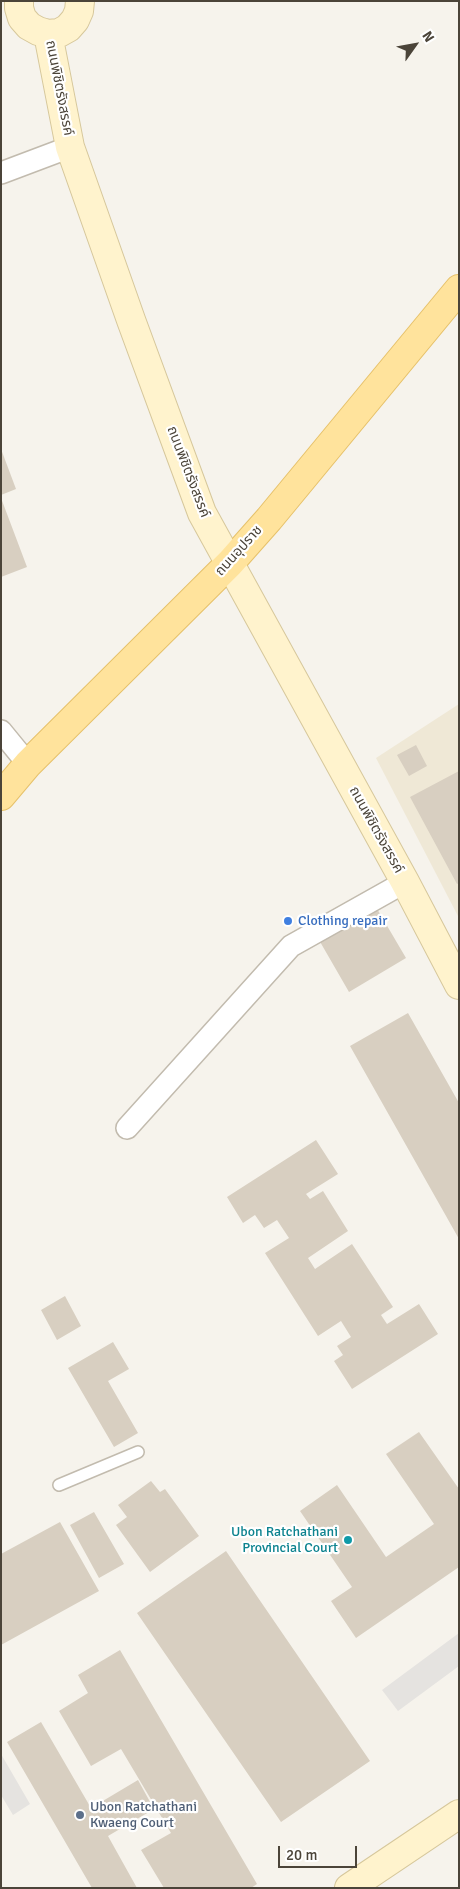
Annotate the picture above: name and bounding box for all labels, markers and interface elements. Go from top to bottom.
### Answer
north arrow [390,20,440,70]
text: N [418,28,438,45]
street label: ถนนพิชิตรังสรรค์ [42,39,76,137]
street label: ถนนพิชิตรังสรรค์ [163,424,213,520]
street label: ถนนอุปราช [212,522,266,580]
street label: ถนนพิชิตรังสรรค์ [345,784,407,876]
place label: Clothing repair [298,913,387,929]
marker: Clothing repair [282,915,294,927]
place label: Ubon Ratchathani Provincial Court [231,1524,338,1556]
marker: Ubon Ratchathani Provincial Court [342,1534,354,1546]
place label: Ubon Ratchathani Kwaeng Court [90,1799,197,1831]
marker: Ubon Ratchathani Kwaeng Court [74,1809,86,1821]
scale bar [280,1836,359,1868]
text: 20 m [286,1846,317,1864]

